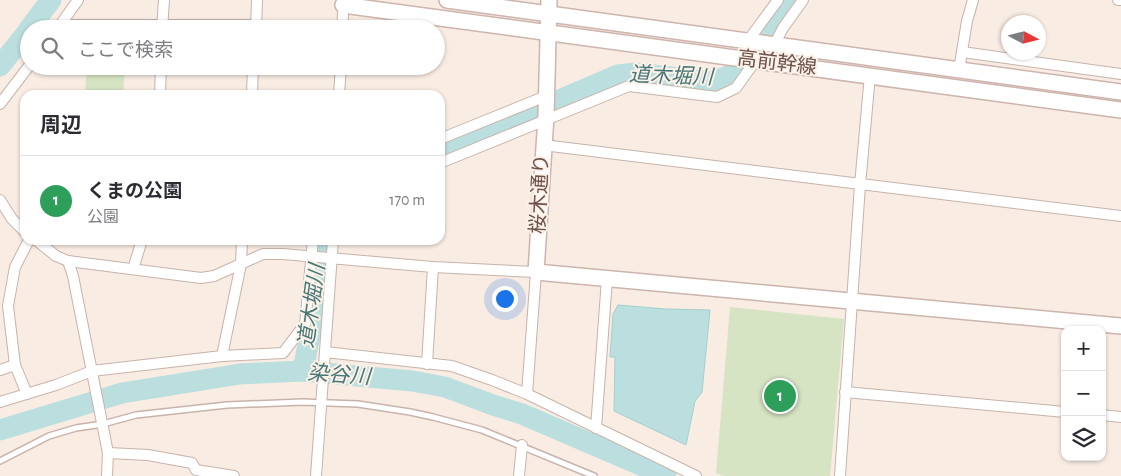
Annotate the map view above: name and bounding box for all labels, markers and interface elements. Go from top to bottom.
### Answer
north arrow [1001,15,1046,60]
search box [20,20,445,75]
icon: search [38,34,66,62]
text: ここで検索 [78,41,173,60]
street label: 高前幹線 [736,46,818,78]
water label: 道木堀川 [629,63,715,88]
text: 周辺 [40,115,82,136]
street label: 桜木通り [527,153,552,234]
text: くまの公園 [87,182,182,201]
text: 1 [53,192,59,208]
text: 170 m [389,192,425,208]
text: 公園 [87,209,119,225]
water label: 道木堀川 [295,261,329,349]
your location [492,286,518,312]
map controls [1061,326,1106,461]
button: + [1061,326,1106,371]
water label: 染谷川 [307,361,373,388]
button: − [1061,371,1106,416]
pin: 1 [764,377,796,415]
button: layers [1061,416,1106,461]

